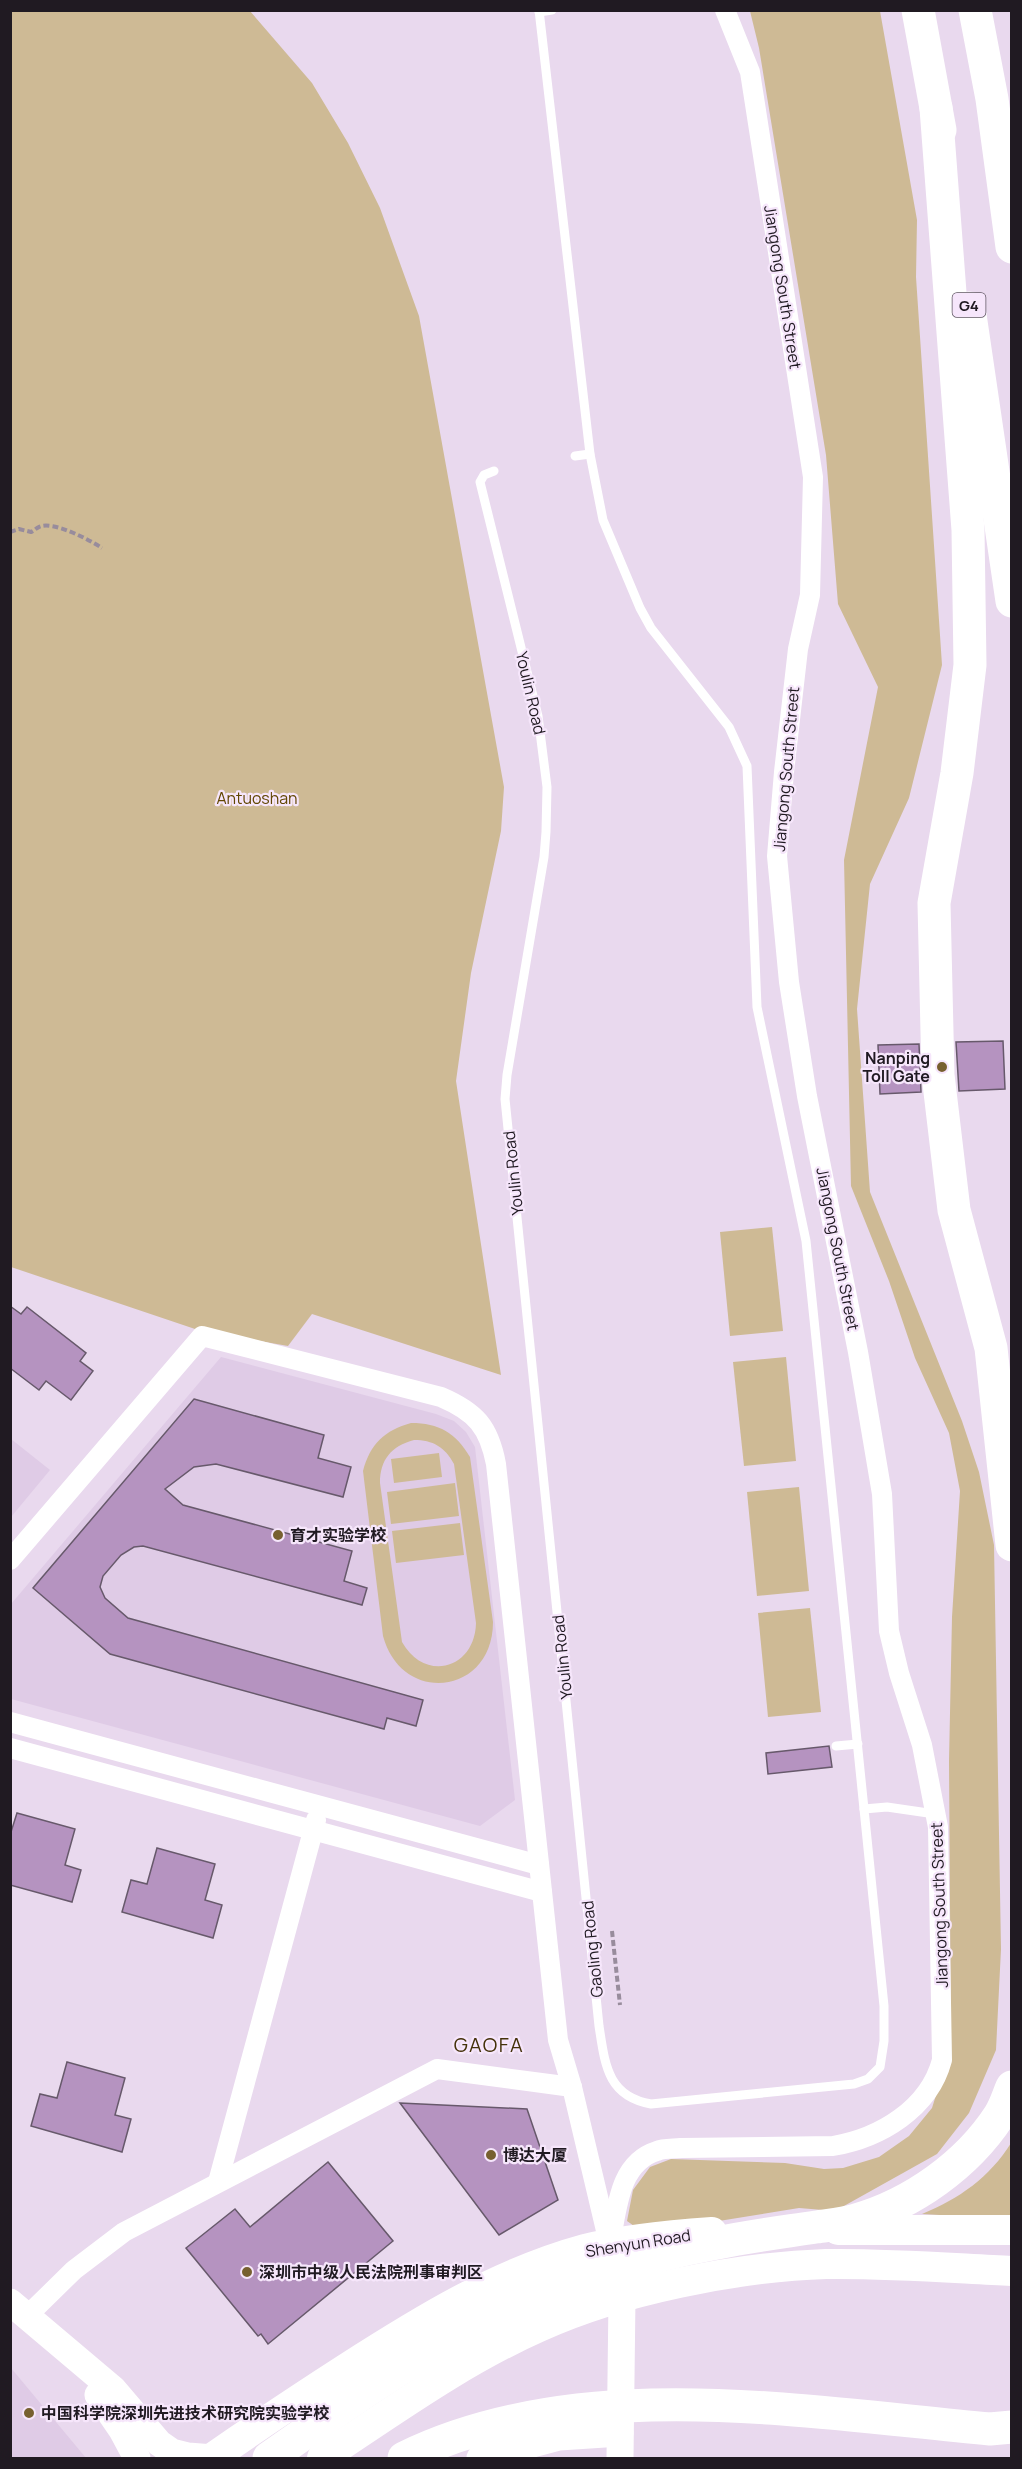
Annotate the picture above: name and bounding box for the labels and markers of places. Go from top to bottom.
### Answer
place label: Nanping Toll Gate [862,1047,930,1087]
marker: Nanping Toll Gate [935,1060,949,1074]
place label: 育才实验学校 [290,1524,387,1546]
marker: 育才实验学校 [271,1528,285,1542]
place label: 博达大厦 [503,2144,567,2166]
marker: 博达大厦 [484,2148,498,2162]
place label: 深圳市中级人民法院刑事审判区 [259,2261,483,2283]
marker: 深圳市中级人民法院刑事审判区 [240,2265,254,2279]
place label: 中国科学院深圳先进技术研究院实验学校 [41,2402,330,2424]
marker: 中国科学院深圳先进技术研究院实验学校 [22,2406,36,2420]

